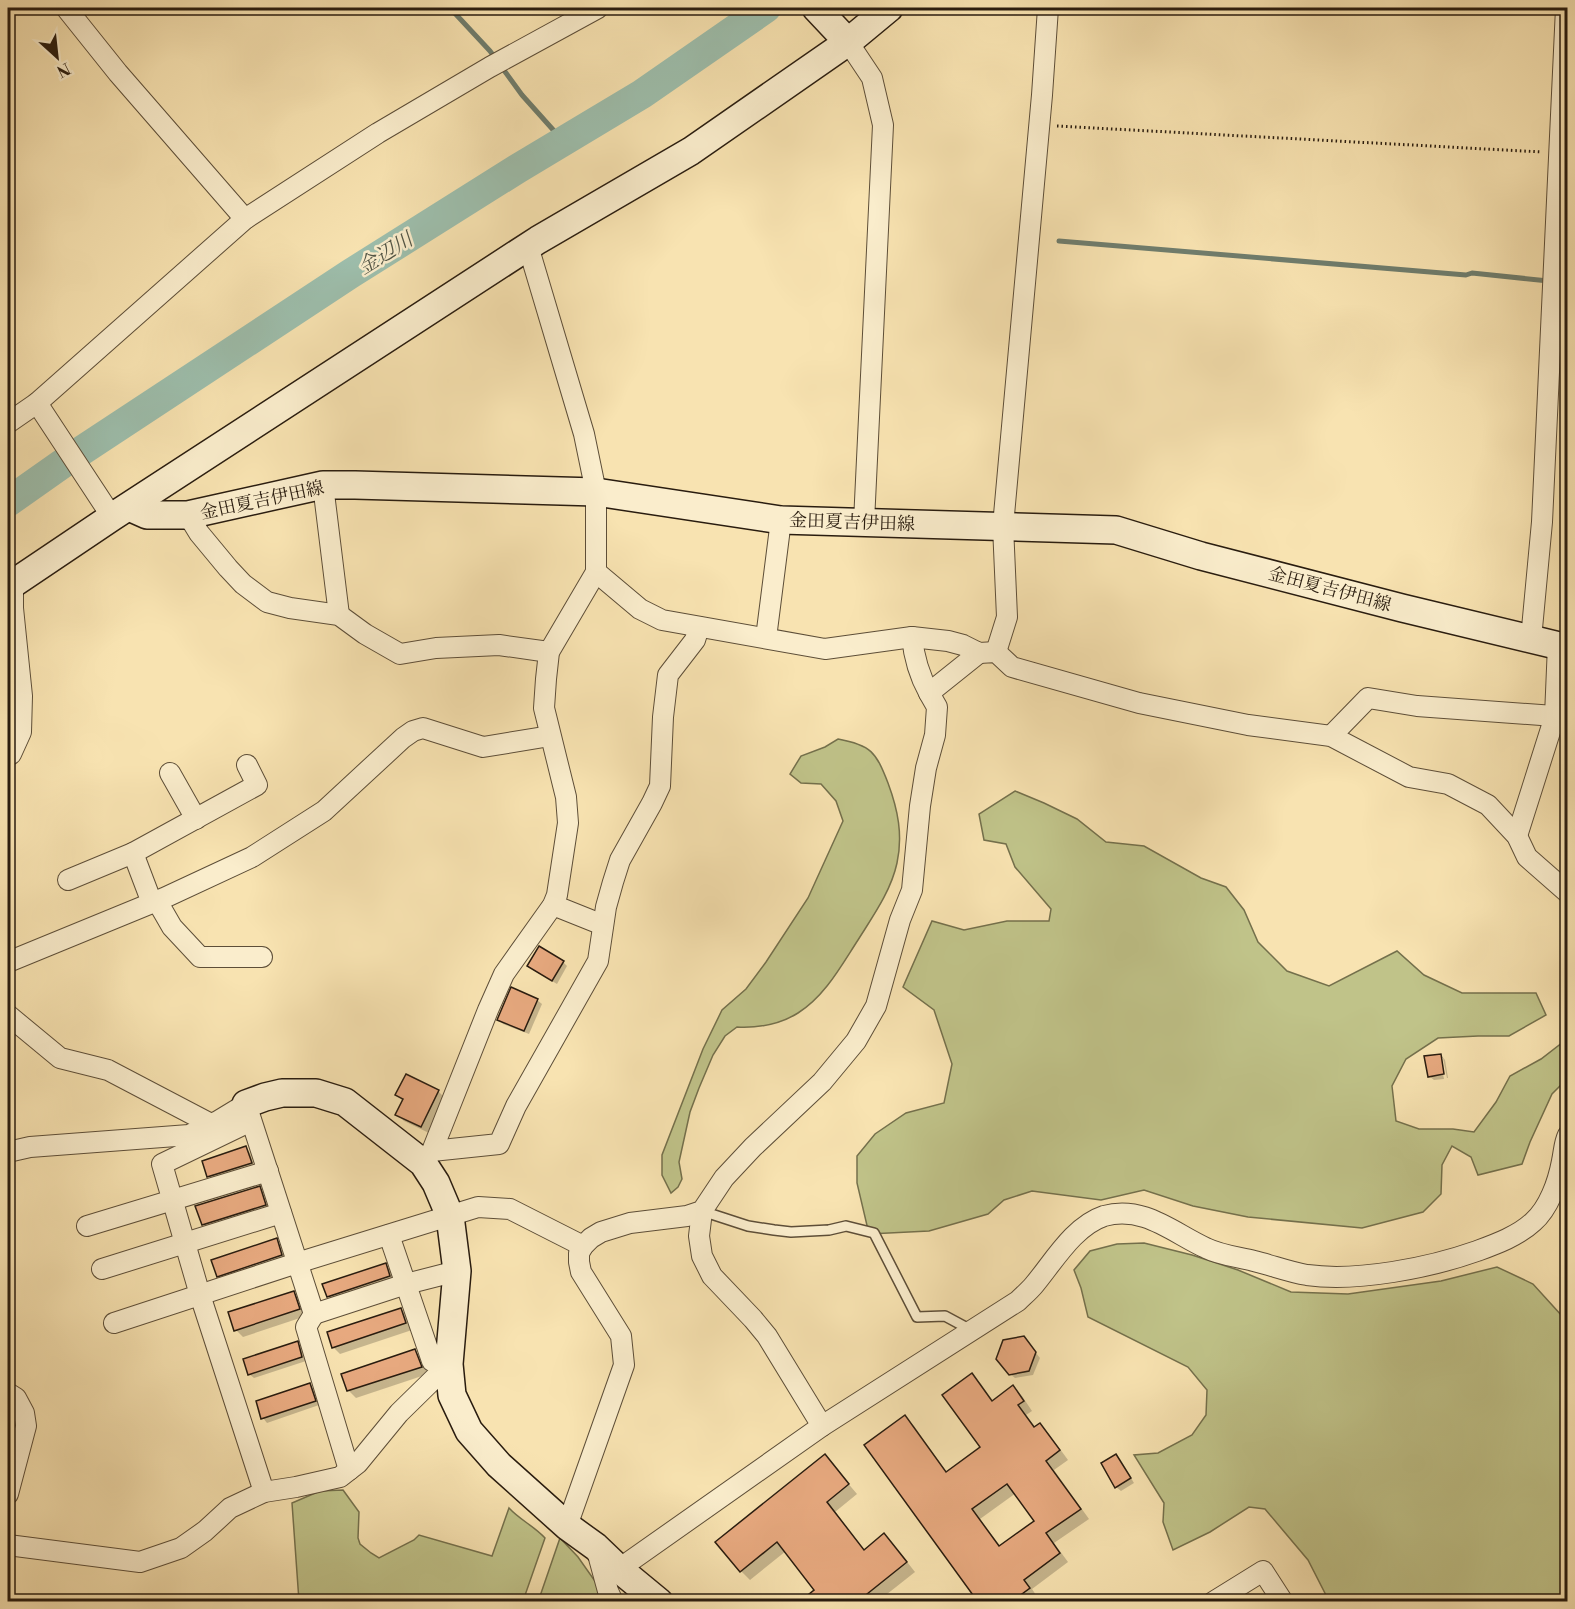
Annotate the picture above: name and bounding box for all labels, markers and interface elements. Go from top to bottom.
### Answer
north arrow [27,27,87,87]
text: N [53,58,74,81]
water label: 金辺川 [354,227,420,281]
street label: 金田夏吉伊田線 [198,476,326,525]
street label: 金田夏吉伊田線 [789,509,915,536]
street label: 金田夏吉伊田線 [1266,562,1394,617]

